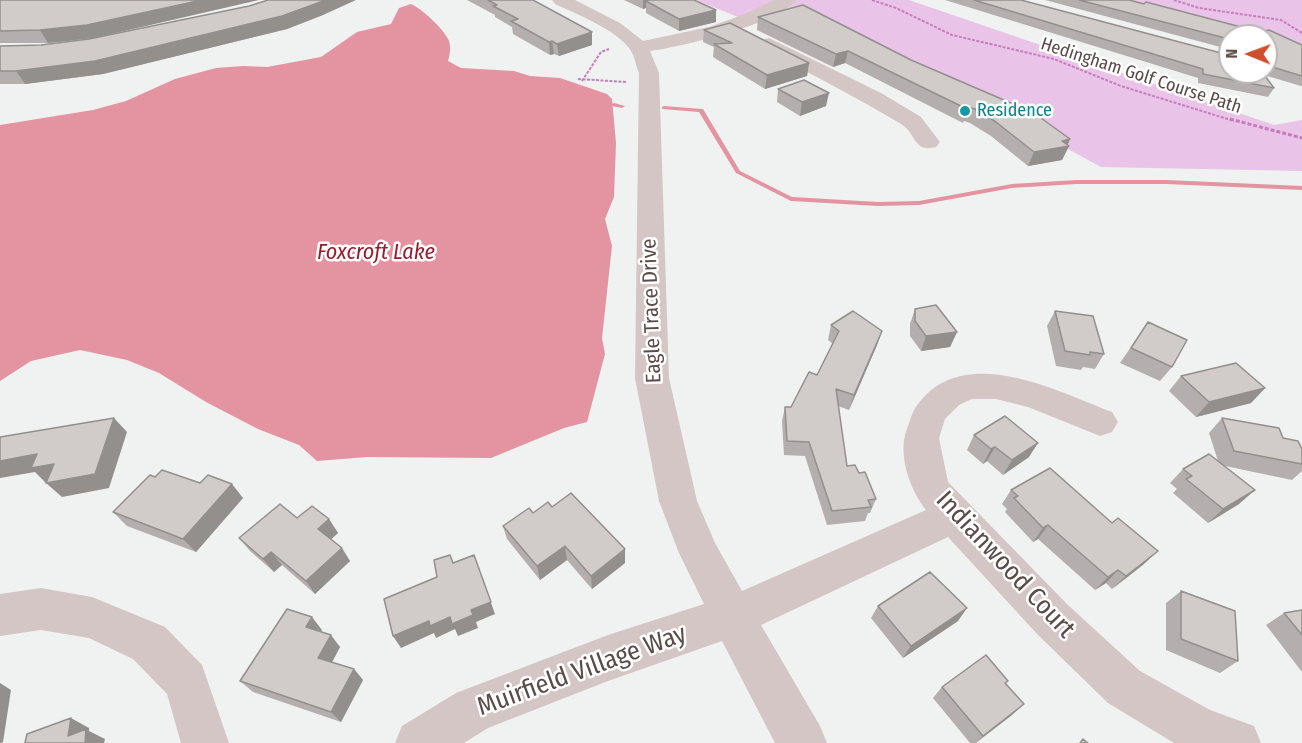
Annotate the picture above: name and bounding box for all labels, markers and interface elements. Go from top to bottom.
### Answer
north arrow [1218,24,1278,84]
street label: Hedingham Golf Course Path [1038,33,1244,119]
text: N [1222,49,1241,59]
place label: Residence [977,100,1052,122]
marker: Residence [958,104,972,118]
street label: Eagle Trace Drive [637,238,667,384]
water label: Foxcroft Lake [317,240,435,266]
street label: Indianwood Court [929,485,1081,645]
street label: Muirfield Village Way [473,619,691,723]

